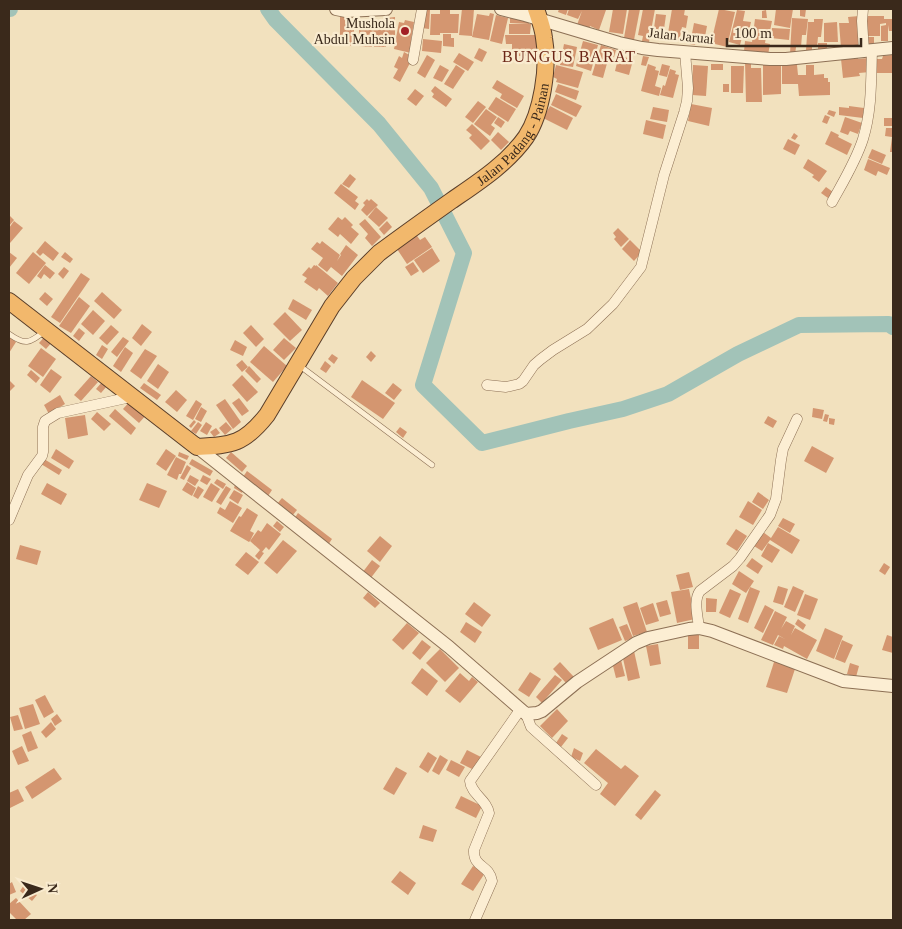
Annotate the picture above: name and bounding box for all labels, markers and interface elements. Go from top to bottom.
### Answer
scale bar [727,15,861,47]
place label: Mushola Abdul Muhsin [314,16,396,47]
marker: Mushola Abdul Muhsin [399,25,411,37]
street label: Jalan Jaruai [648,25,715,47]
text: 100 m [734,25,772,41]
district label: BUNGUS BARAT [502,48,636,65]
street label: Jalan Padang - Painan [474,82,551,188]
north arrow [15,864,65,914]
text: N [45,883,60,894]

